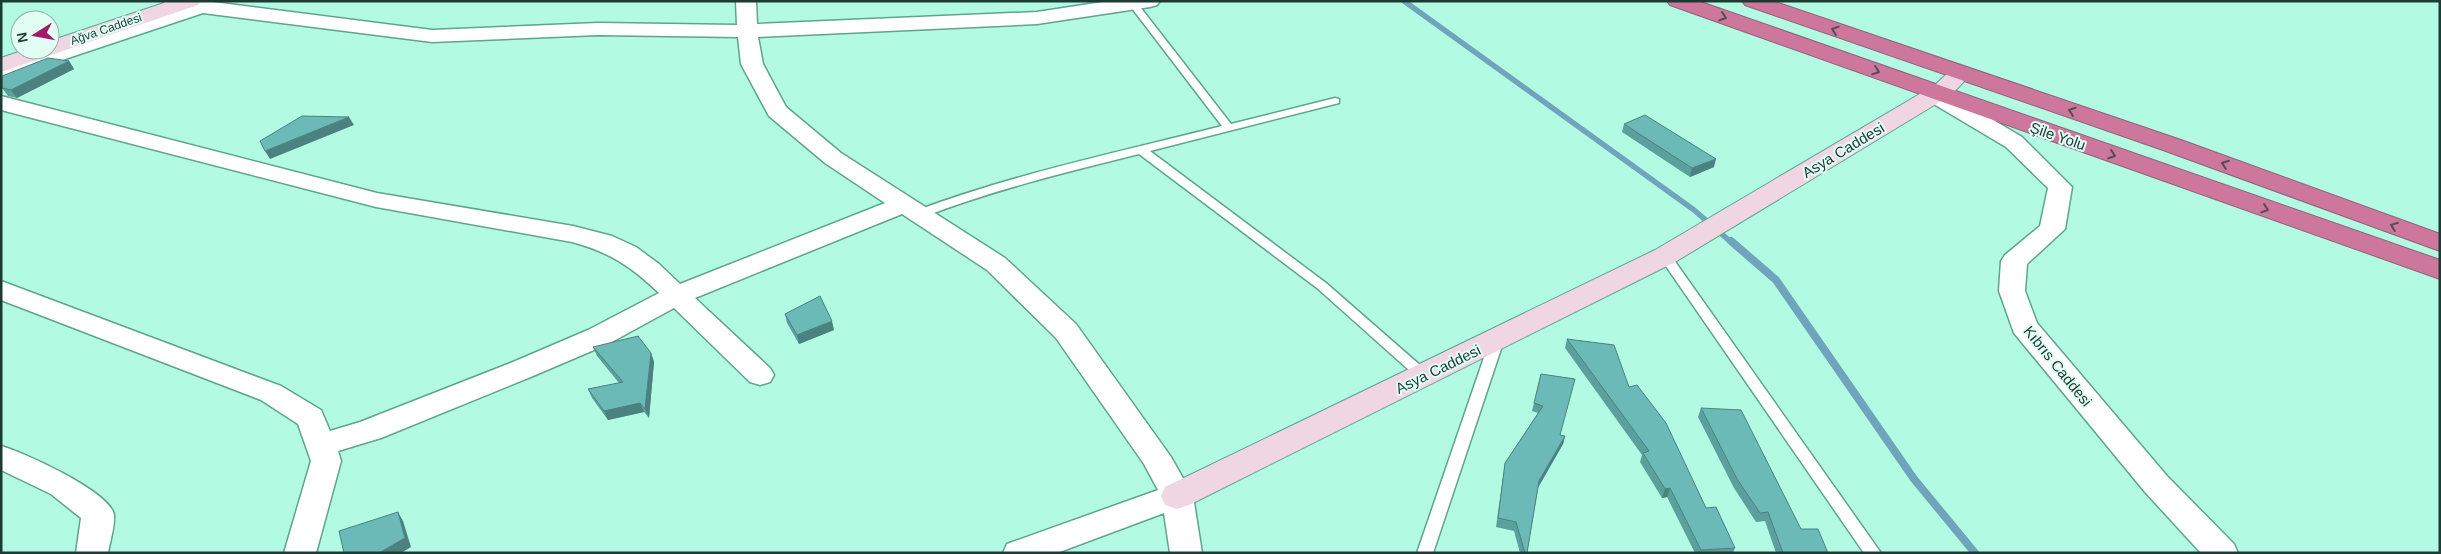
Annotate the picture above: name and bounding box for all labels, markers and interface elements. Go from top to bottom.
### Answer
north arrow [10,10,60,60]
street label: Ağva Caddesi [68,10,144,48]
one-way arrow [1718,12,1727,22]
one-way arrow [1831,26,1840,36]
text: N [13,31,31,44]
one-way arrow [1872,66,1880,76]
one-way arrow [2068,107,2076,117]
street label: Asya Caddesi [1799,119,1887,181]
street label: Şile Yolu [2028,119,2088,153]
one-way arrow [2107,149,2116,159]
one-way arrow [2221,160,2230,170]
one-way arrow [2261,203,2269,213]
one-way arrow [2390,222,2399,232]
street label: Kıbrıs Caddesi [2020,322,2096,410]
street label: Asya Caddesi [1393,341,1483,397]

